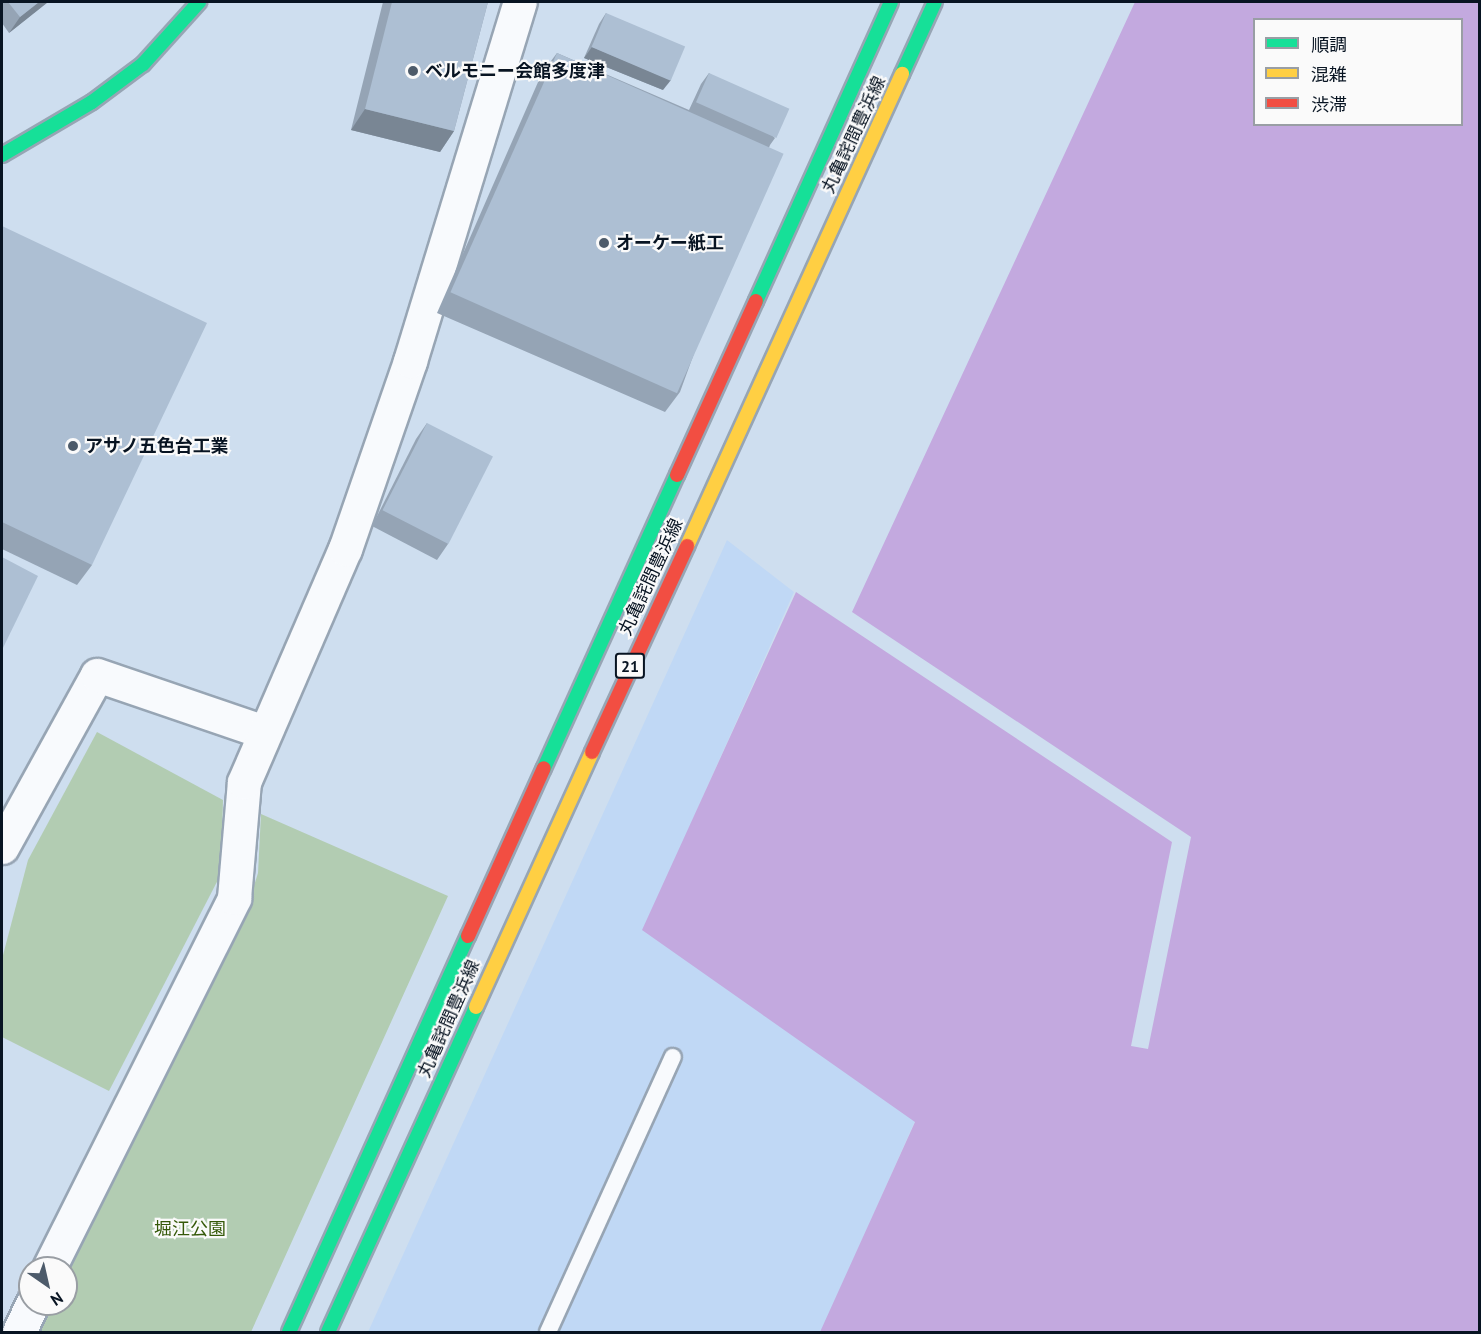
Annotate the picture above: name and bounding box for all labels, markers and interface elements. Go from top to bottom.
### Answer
legend [1253,18,1463,126]
text: 順調 [1311,33,1347,56]
place label: ベルモニー会館多度津 [425,60,605,82]
text: 混雑 [1311,63,1347,86]
marker: ベルモニー会館多度津 [406,64,420,78]
street label: 丸亀詫間豊浜線 [818,73,890,197]
text: 渋滞 [1311,93,1347,116]
place label: オーケー紙工 [616,232,724,254]
marker: オーケー紙工 [597,236,611,250]
place label: アサノ五色台工業 [85,435,229,457]
marker: アサノ五色台工業 [66,439,80,453]
street label: 丸亀詫間豊浜線 [615,515,687,639]
road number: 21 [614,653,646,679]
street label: 丸亀詫間豊浜線 [414,957,484,1081]
park label: 堀江公園 [154,1218,226,1240]
north arrow [18,1256,78,1316]
text: N [47,1288,67,1310]

